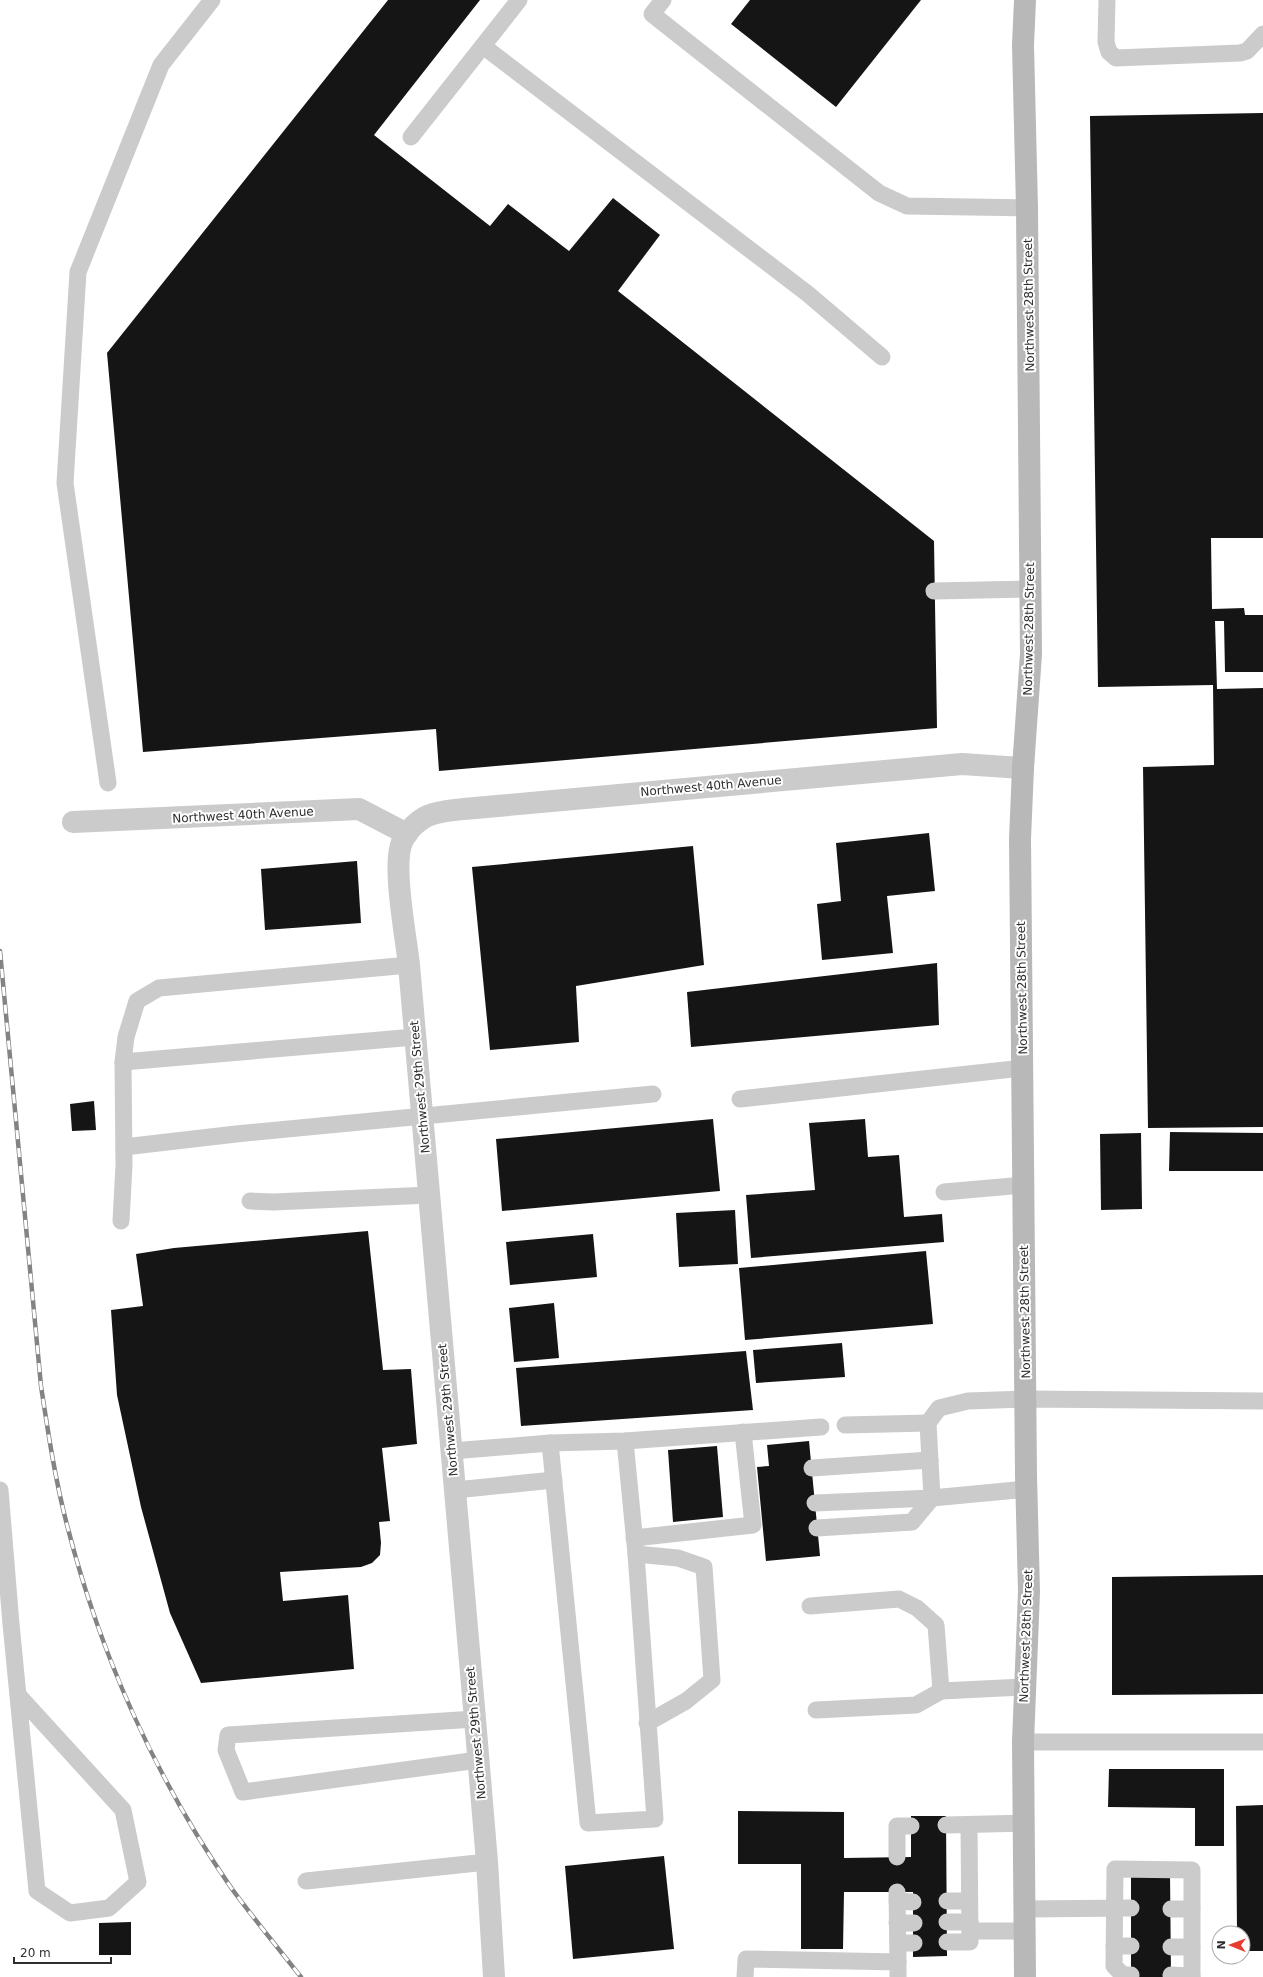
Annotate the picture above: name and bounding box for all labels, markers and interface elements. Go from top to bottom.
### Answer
street label: Northwest 28th Street [1021,238,1037,372]
street label: Northwest 28th Street [1021,562,1037,696]
street label: Northwest 40th Avenue [640,773,782,799]
street label: Northwest 40th Avenue [172,804,314,826]
street label: Northwest 28th Street [1014,921,1030,1055]
street label: Northwest 29th Street [407,1020,433,1154]
street label: Northwest 28th Street [1017,1245,1033,1379]
street label: Northwest 29th Street [435,1343,461,1477]
street label: Northwest 28th Street [1017,1569,1035,1703]
street label: Northwest 29th Street [463,1666,489,1800]
north arrow [1211,1925,1251,1965]
scale bar [14,1939,111,1965]
text: N [1215,1940,1228,1950]
text: 20 m [20,1946,51,1960]

